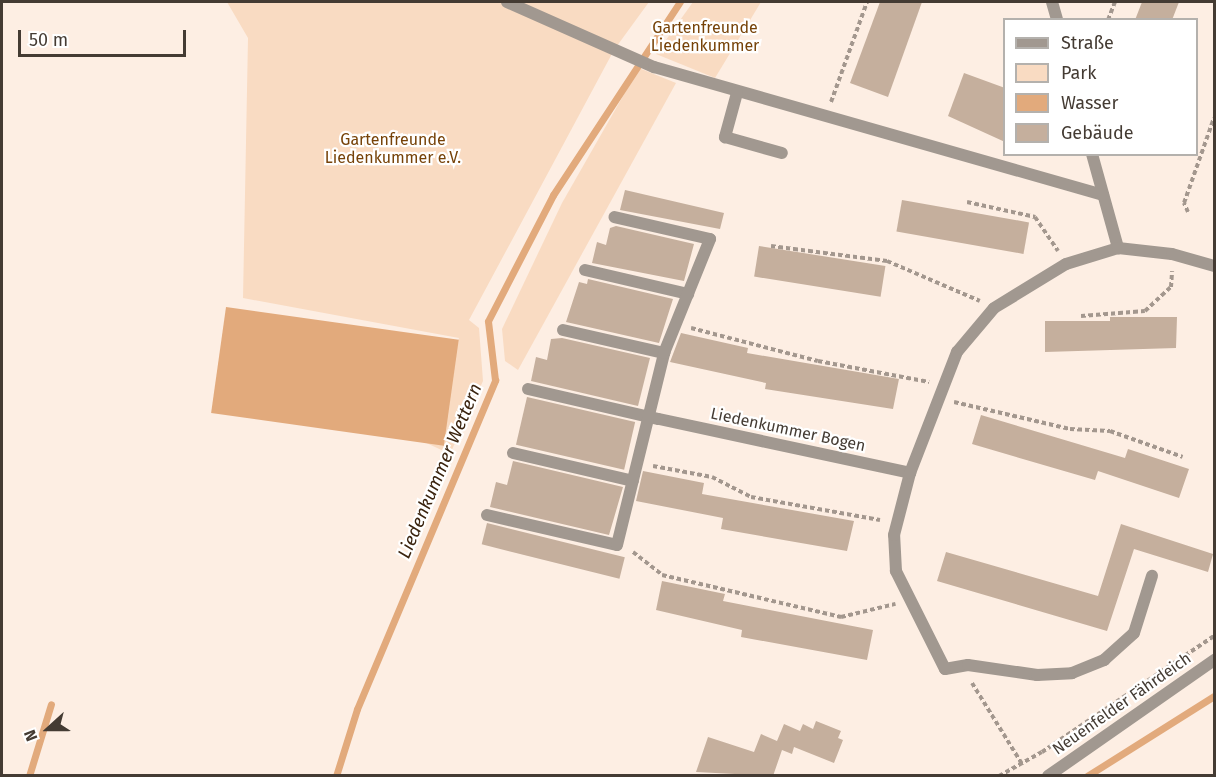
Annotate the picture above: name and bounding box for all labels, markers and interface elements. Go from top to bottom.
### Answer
scale bar [21,18,189,56]
park label: Gartenfreunde Liedenkummer [651,18,759,56]
legend [1003,18,1198,156]
text: 50 m [29,29,68,51]
text: Straße [1061,32,1114,54]
text: Park [1061,62,1096,84]
text: Wasser [1061,92,1118,114]
text: Gebäude [1061,122,1134,144]
park label: Gartenfreunde Liedenkummer e.V. [325,130,461,168]
water label: Liedenkummer Wettern [393,380,487,562]
street label: Liedenkummer Bogen [709,404,867,456]
street label: Neuenfelder Fährdeich [1049,649,1195,759]
north arrow [18,699,78,759]
text: N [20,727,42,744]

